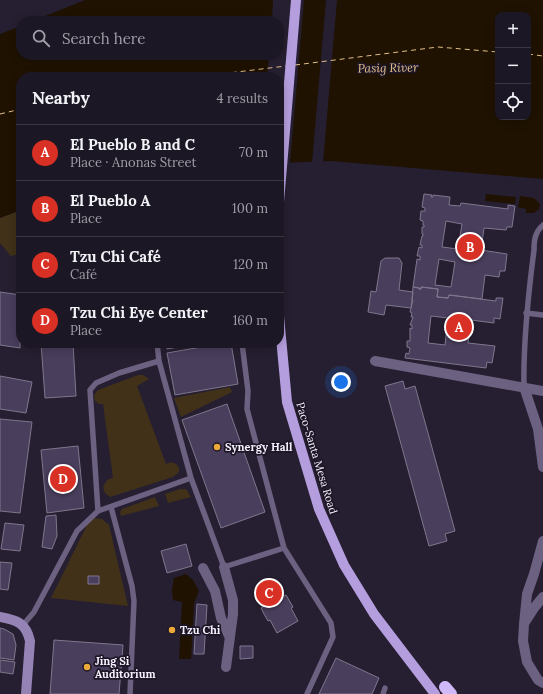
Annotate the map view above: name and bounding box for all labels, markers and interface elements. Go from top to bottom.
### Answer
map controls [495,12,531,120]
button: + [495,12,531,48]
search box [16,16,284,60]
icon: search [30,27,52,49]
text: Search here [62,29,145,48]
button: − [495,48,531,84]
water label: Pasig River [357,59,419,76]
button: locate [495,84,531,120]
text: Nearby [32,87,90,109]
text: 4 results [217,90,268,107]
text: El Pueblo B and C [70,135,195,154]
text: A [41,144,49,161]
text: 70 m [239,144,268,161]
text: Place · Anonas Street [70,154,197,171]
text: El Pueblo A [70,191,151,210]
text: B [41,200,49,217]
text: 100 m [232,200,268,217]
text: Place [70,210,102,227]
pin: B [457,232,483,262]
text: Tzu Chi Café [70,247,161,266]
text: C [41,256,49,273]
text: 120 m [233,256,268,273]
text: Café [70,266,97,283]
text: Tzu Chi Eye Center [70,303,208,322]
text: D [40,312,50,329]
text: 160 m [233,312,268,329]
pin: A [446,312,472,342]
text: Place [70,322,102,339]
your location [331,372,351,392]
street label: Paco-Santa Mesa Road [293,400,341,516]
place label: Synergy Hall [225,440,293,454]
marker: Synergy Hall [212,442,222,452]
pin: D [50,464,76,494]
pin: C [256,578,282,608]
place label: Tzu Chi [180,623,221,637]
marker: Tzu Chi [167,625,177,635]
place label: Jing Si Auditorium [95,654,156,681]
marker: Jing Si Auditorium [82,662,92,672]

